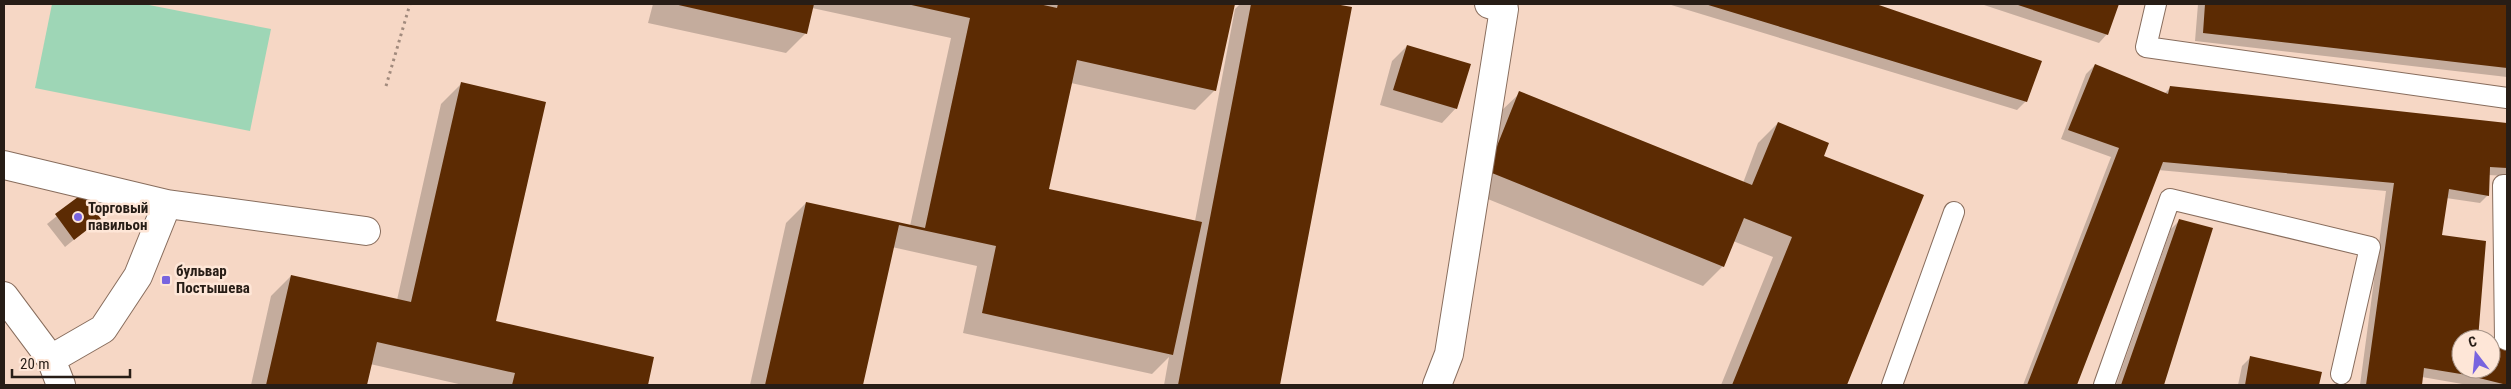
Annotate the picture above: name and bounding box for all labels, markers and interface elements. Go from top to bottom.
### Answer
place label: Торговый павильон [88,199,148,234]
marker: Торговый павильон [72,211,84,223]
place label: бульвар Постышева [176,262,250,297]
marker: бульвар Постышева [160,274,172,286]
north arrow [2451,329,2501,379]
text: С [2466,333,2478,350]
scale bar [12,346,130,378]
text: 20 m [20,355,50,373]

